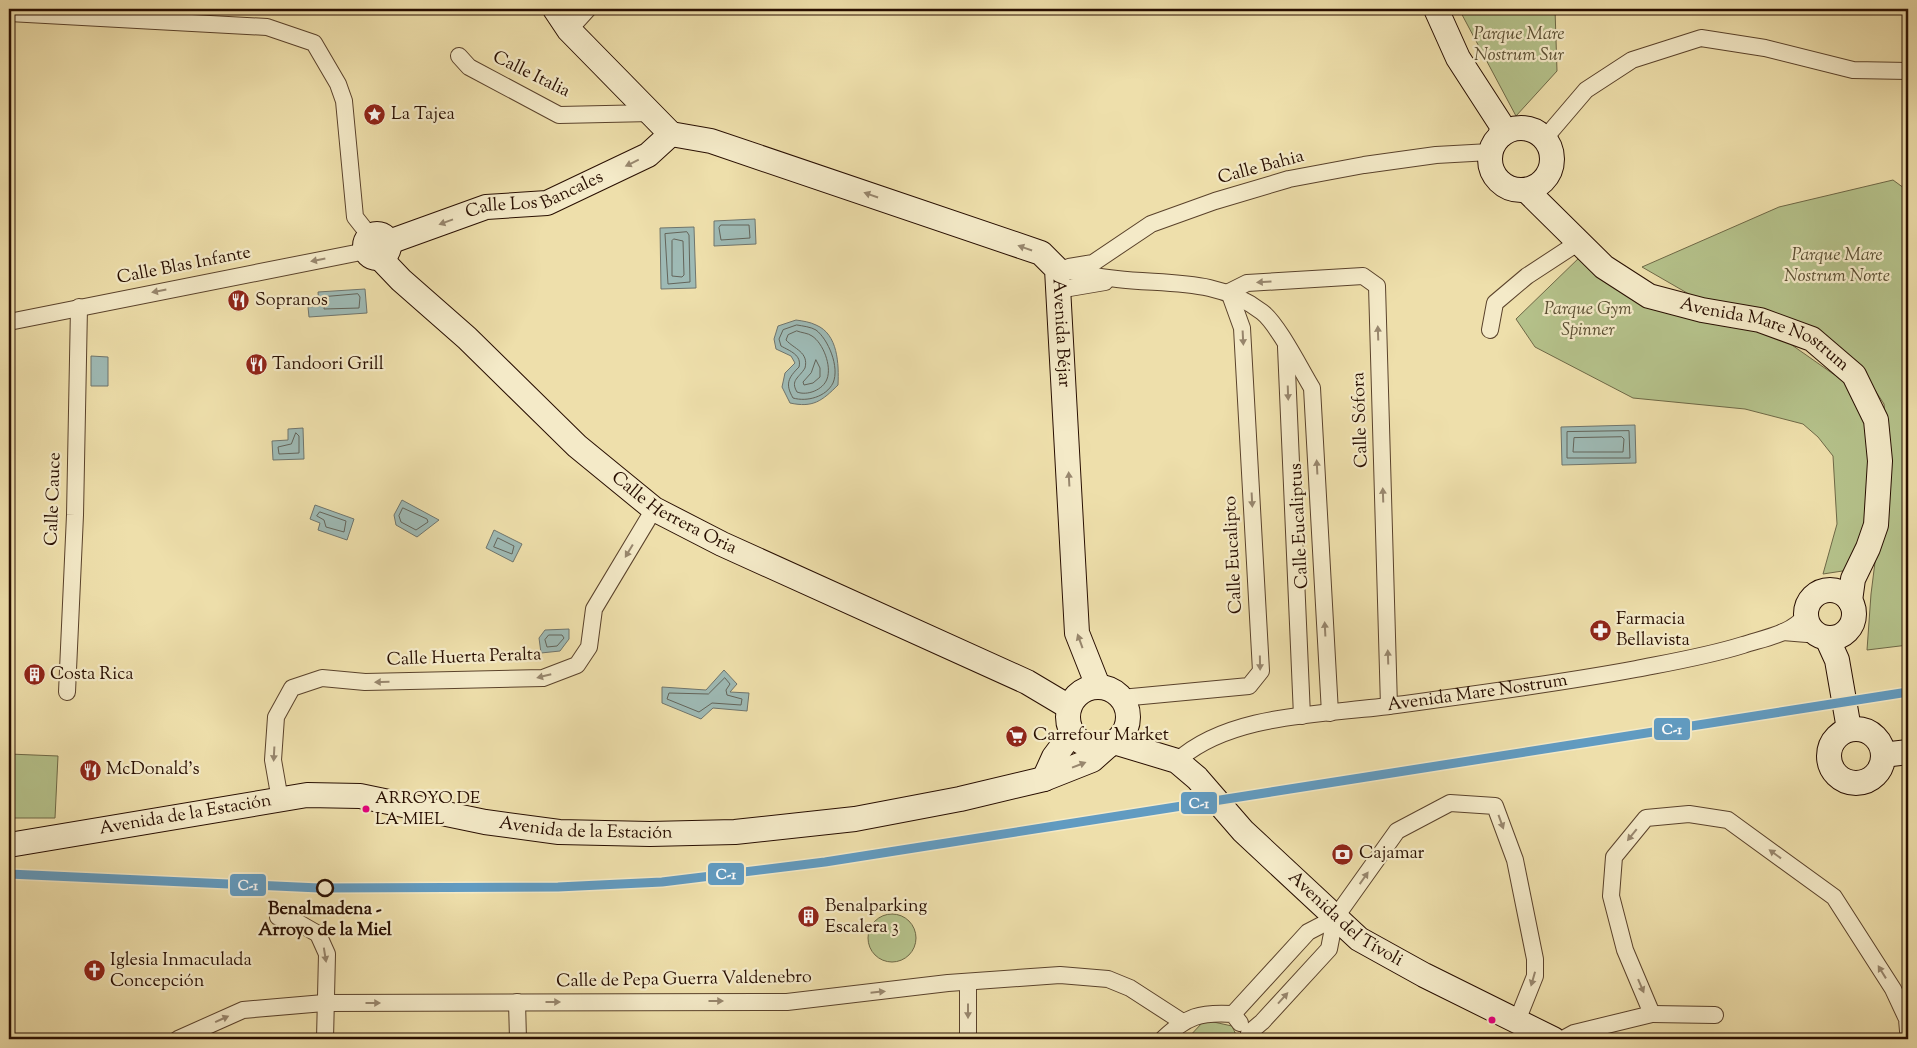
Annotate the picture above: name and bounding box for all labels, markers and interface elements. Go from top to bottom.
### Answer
park label: Parque Mare Nostrum Sur [1473,22,1565,69]
street label: Calle Italia [488,45,574,105]
place label: La Tajea [391,102,455,128]
place icon: La Tajea [363,103,387,127]
street label: Calle Bahia [1215,144,1307,192]
one-way arrow [625,159,639,167]
street label: Calle Los Bancales [462,165,608,226]
one-way arrow [863,191,878,199]
one-way arrow [438,218,453,226]
street label: Calle Blas Infante [115,240,253,292]
one-way arrow [1017,243,1032,251]
park label: Parque Mare Nostrum Norte [1784,243,1890,290]
one-way arrow [310,257,326,265]
street label: Avenida Béjar [1045,278,1076,388]
one-way arrow [1256,278,1272,286]
one-way arrow [151,287,166,295]
place label: Sopranos [255,288,328,314]
restaurant icon: Sopranos [227,289,251,313]
street label: Avenida Mare Nostrum [1677,292,1854,378]
park label: Parque Gym Spinner [1544,297,1632,344]
one-way arrow [1374,324,1382,340]
one-way arrow [1239,330,1247,346]
place label: Tandoori Grill [272,352,384,378]
restaurant icon: Tandoori Grill [244,353,268,377]
street label: Calle Sófora [1346,372,1376,468]
one-way arrow [1285,385,1293,401]
street label: Calle Cauce [39,452,69,546]
one-way arrow [1312,459,1320,475]
street label: Calle Eucaliptus [1284,462,1316,590]
street label: Calle Herrera Oria [605,466,741,562]
one-way arrow [1064,471,1072,487]
one-way arrow [1379,487,1387,503]
one-way arrow [1248,493,1256,509]
street label: Calle Eucalipto [1218,495,1250,615]
one-way arrow [625,544,634,557]
place label: Farmacia Bellavista [1616,607,1690,654]
pharmacy icon: Farmacia Bellavista [1588,618,1612,642]
one-way arrow [1321,621,1329,637]
one-way arrow [1076,633,1083,648]
street label: Calle Huerta Peralta [386,642,542,674]
one-way arrow [1383,649,1391,665]
one-way arrow [1256,655,1264,671]
place label: Costa Rica [50,662,134,688]
building icon: Costa Rica [22,663,46,687]
street label: Avenida Mare Nostrum [1386,668,1570,719]
one-way arrow [537,672,552,680]
one-way arrow [374,678,390,686]
line badge: C-1 [1653,717,1691,741]
text: C-1 [1662,721,1682,741]
place label: Carrefour Market [1033,723,1169,749]
supermarket icon: Carrefour Market [1005,724,1029,748]
one-way arrow [269,746,277,762]
place label: McDonald's [106,757,200,783]
restaurant icon: McDonald's [78,758,102,782]
one-way arrow [1072,761,1087,769]
place label: ARROYO DE LA MIEL [375,787,480,832]
street label: Avenida de la Estación [97,788,274,843]
line badge: C-1 [1180,791,1218,815]
text: C-1 [1189,795,1209,815]
marker: ARROYO DE LA MIEL [361,804,371,814]
street label: Avenida de la Estación [497,811,673,847]
one-way arrow [1497,815,1505,830]
one-way arrow [1627,828,1638,841]
place label: Cajamar [1359,841,1425,867]
bank icon: Cajamar [1331,842,1355,866]
one-way arrow [1769,848,1782,859]
line badge: C-1 [707,862,745,886]
text: C-1 [716,866,736,886]
street label: Avenida del Tívoli [1282,866,1407,974]
one-way arrow [1359,872,1369,885]
line badge: C-1 [229,873,267,897]
text: C-1 [238,877,258,897]
marker: Benalmadena - Arroyo de la Miel [316,879,334,897]
place label: Benalparking Escalera 3 [825,894,928,941]
place label: Benalmadena - Arroyo de la Miel [258,897,393,944]
building icon: Benalparking Escalera 3 [797,905,821,929]
place label: Iglesia Inmaculada Concepción [110,948,252,995]
one-way arrow [321,948,329,964]
church icon: Iglesia Inmaculada Concepción [82,959,106,983]
street label: Calle de Pepa Guerra Valdenebro [556,965,812,995]
one-way arrow [1877,965,1887,978]
one-way arrow [1528,972,1536,987]
one-way arrow [1637,979,1645,993]
one-way arrow [870,988,886,996]
one-way arrow [1278,992,1289,1005]
one-way arrow [708,997,724,1005]
one-way arrow [545,998,561,1006]
one-way arrow [365,999,381,1007]
one-way arrow [964,1004,972,1020]
one-way arrow [215,1015,229,1023]
unlabelled marker [1487,1015,1497,1025]

